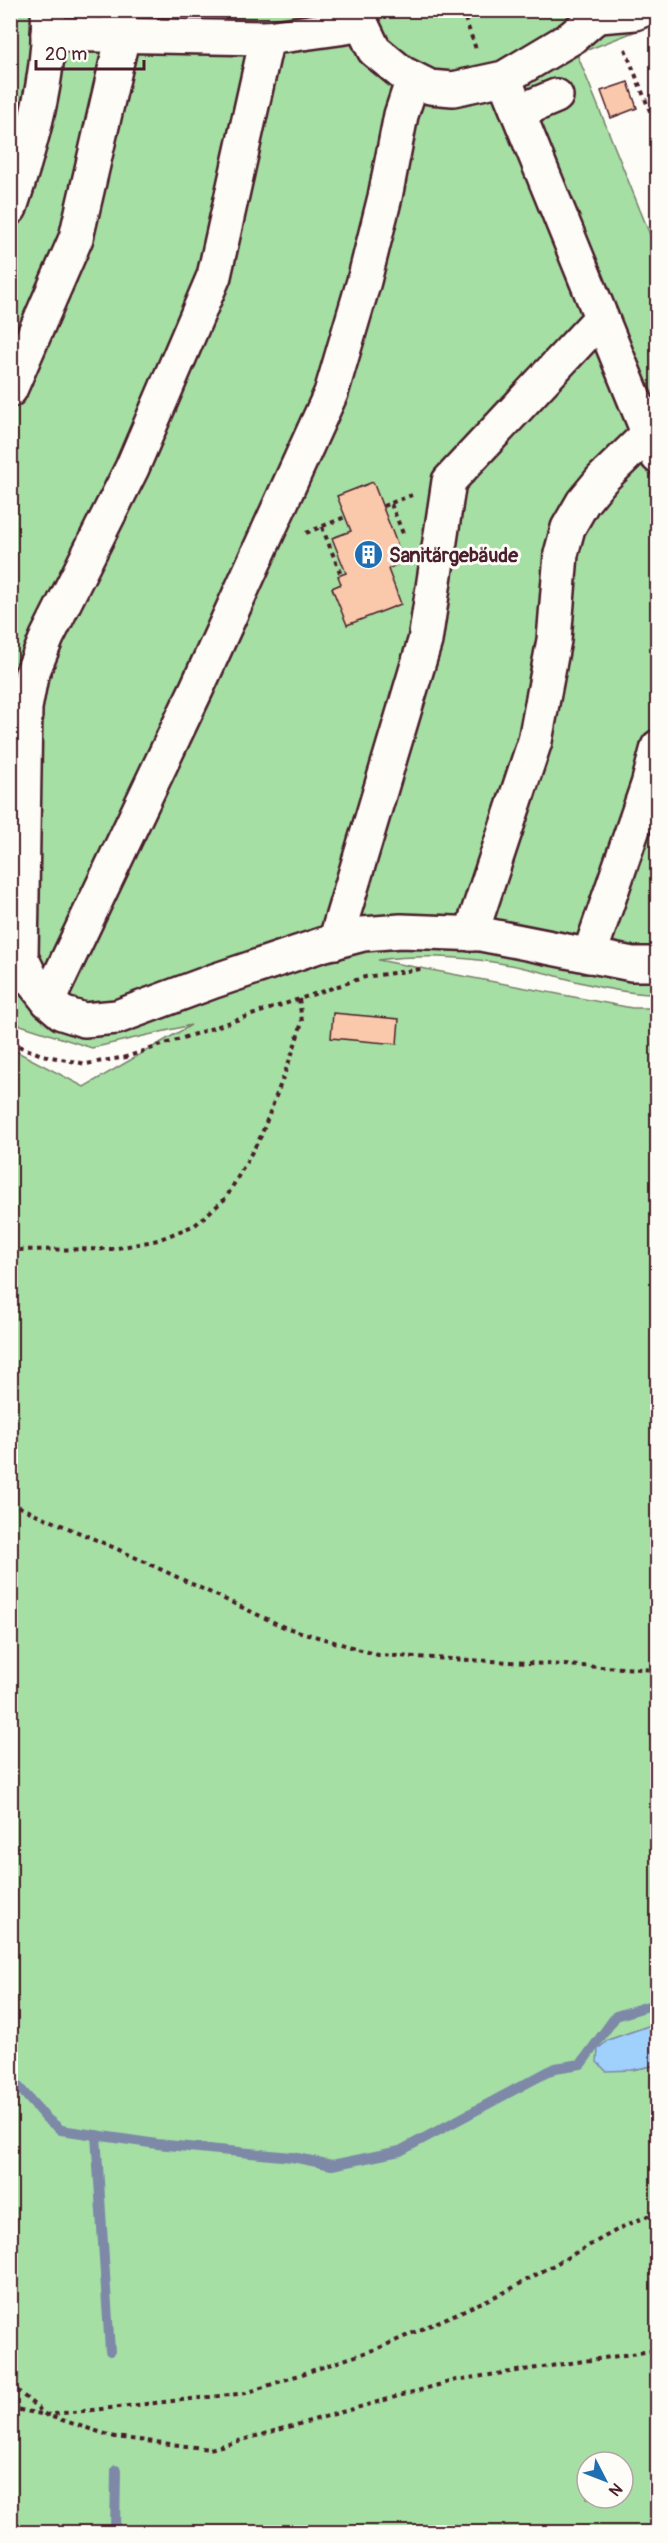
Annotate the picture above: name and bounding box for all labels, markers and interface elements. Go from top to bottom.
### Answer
scale bar [36,33,144,71]
text: 20 m [45,43,87,66]
building icon: Sanitärgebäude [352,539,384,571]
place label: Sanitärgebäude [389,543,519,568]
north arrow [575,2450,635,2510]
text: N [604,2479,626,2500]

